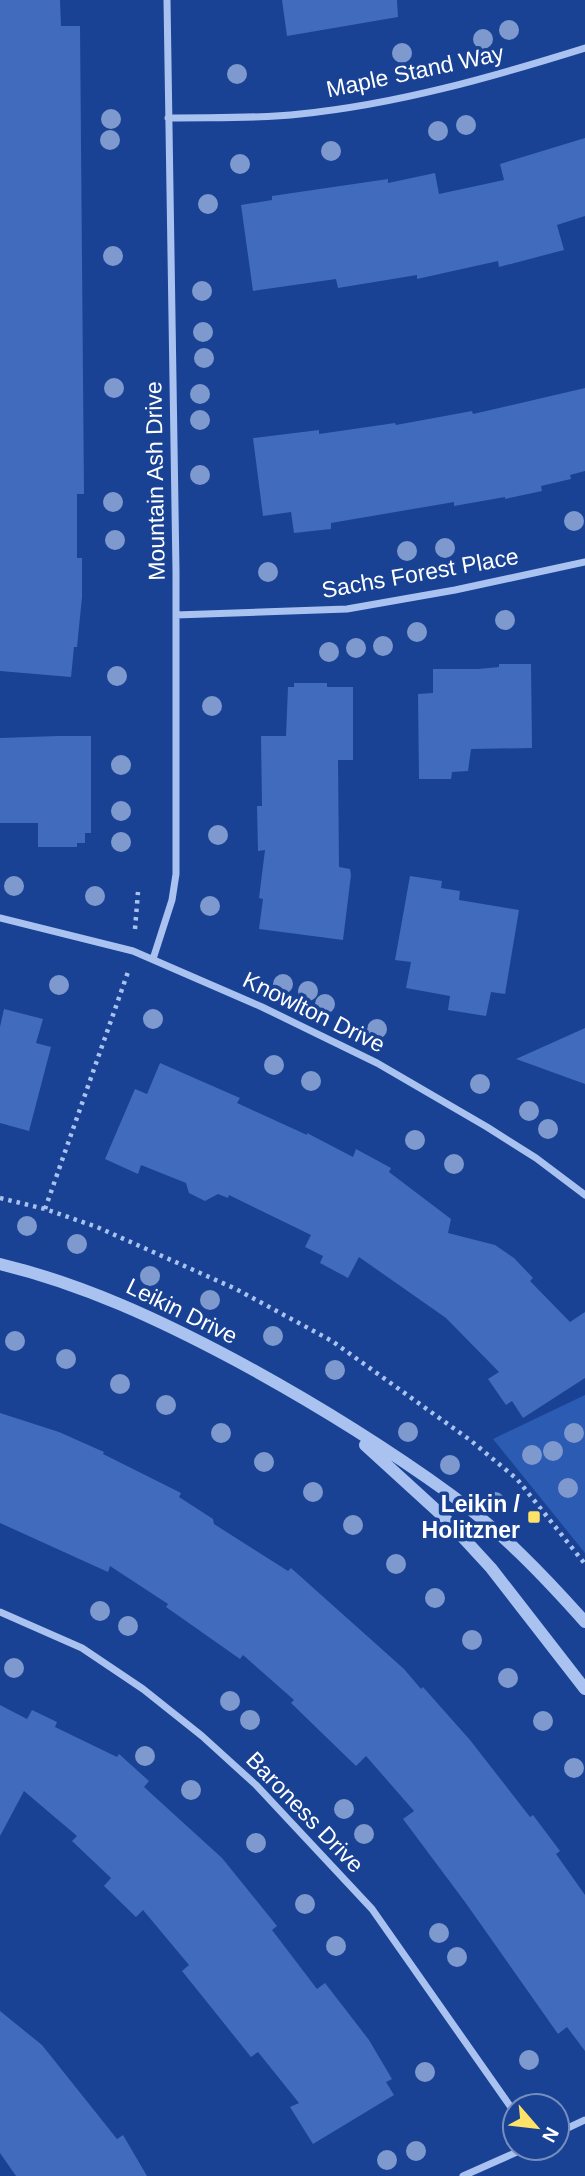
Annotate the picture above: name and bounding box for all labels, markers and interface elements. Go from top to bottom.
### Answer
street label: Maple Stand Way [324,39,507,102]
street label: Mountain Ash Drive [140,381,170,581]
street label: Sachs Forest Place [320,543,520,603]
street label: Knowlton Drive [239,966,389,1058]
street label: Leikin Drive [122,1273,242,1349]
place label: Leikin / Holitzner [422,1491,521,1543]
marker: Leikin / Holitzner [526,1509,542,1525]
street label: Baroness Drive [241,1746,369,1878]
north arrow [501,2092,571,2162]
text: N [538,2124,563,2146]

